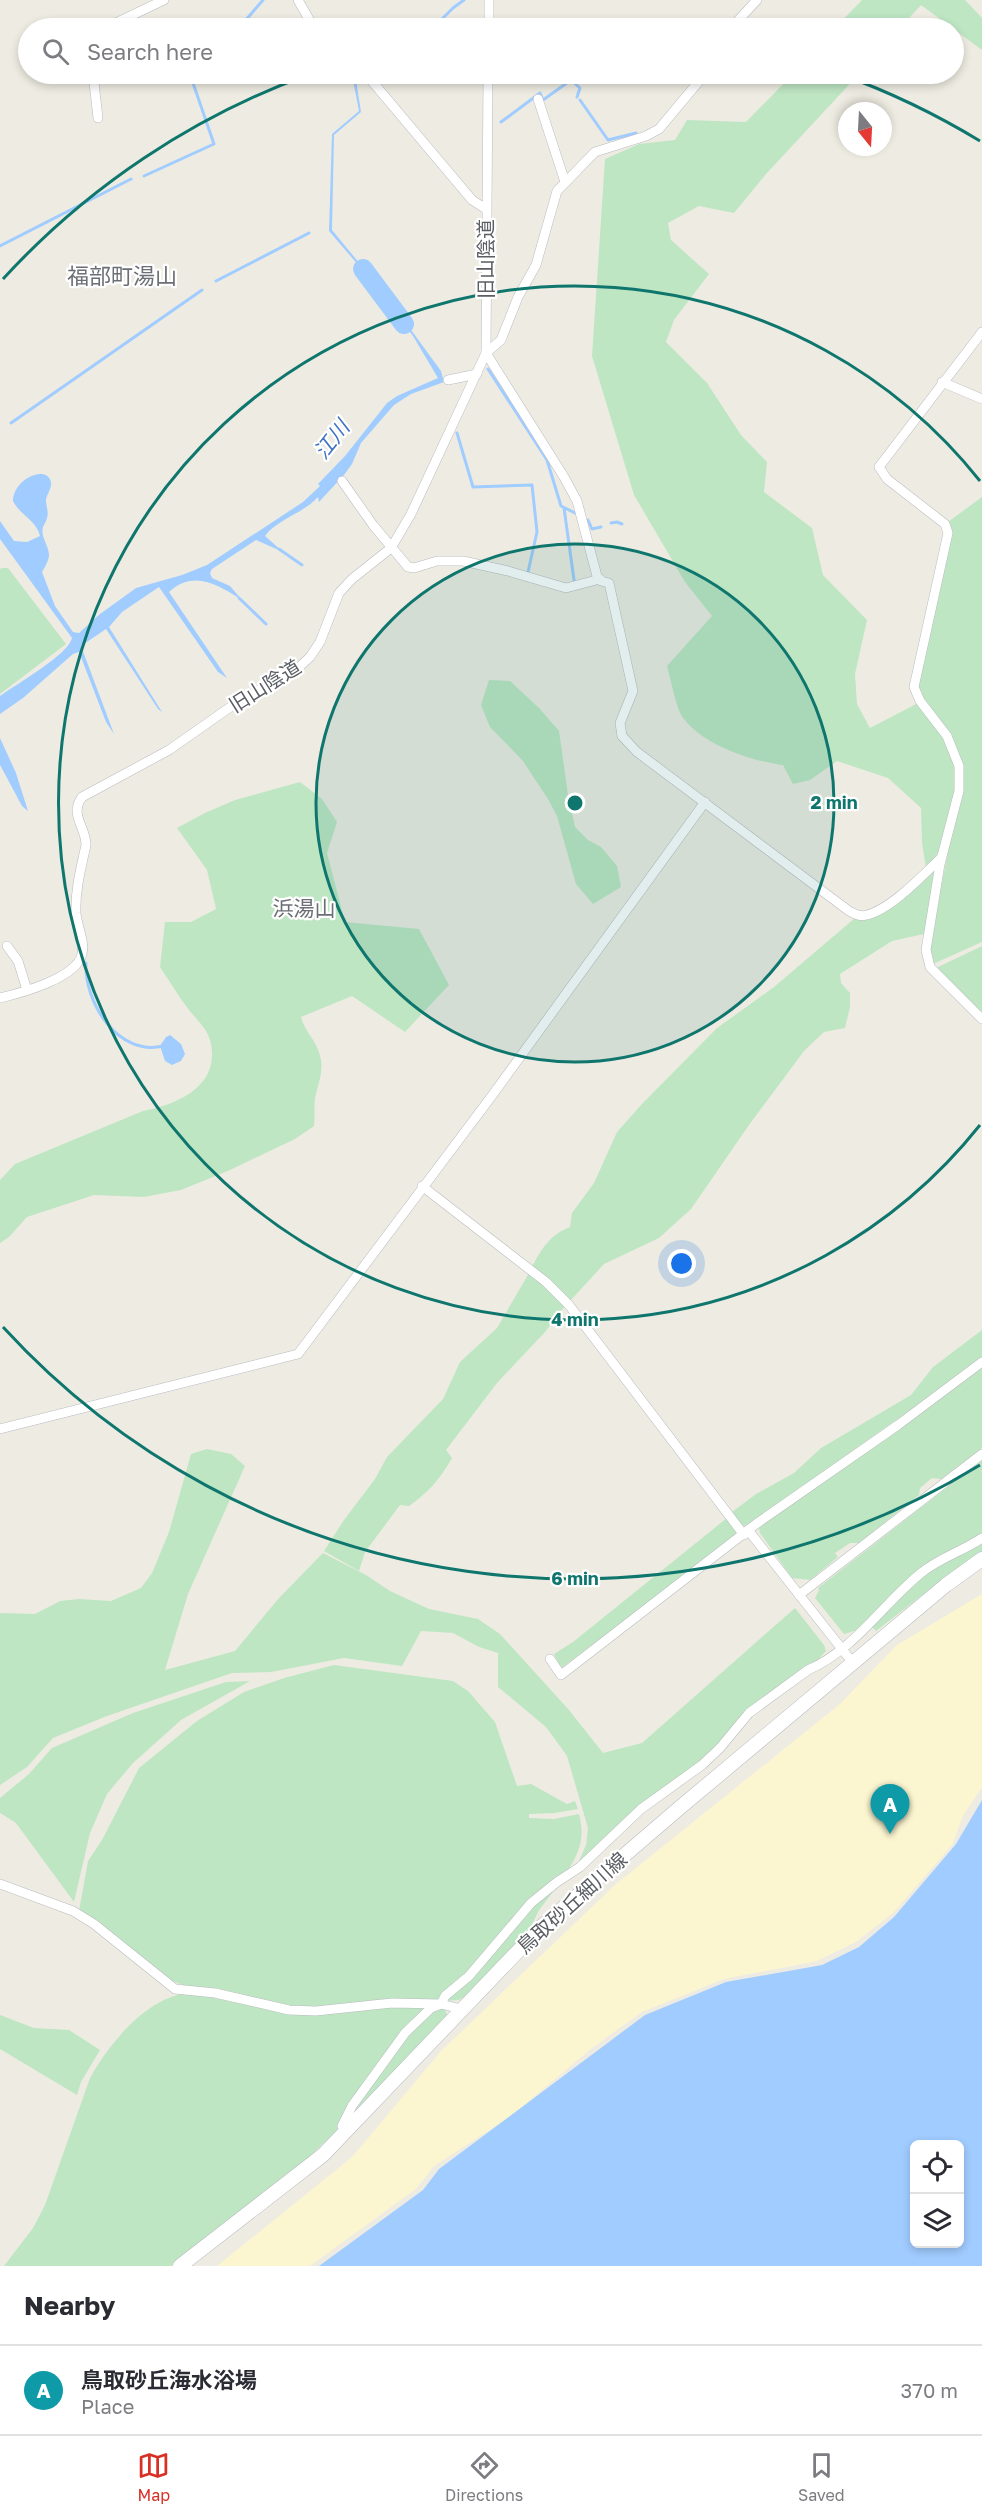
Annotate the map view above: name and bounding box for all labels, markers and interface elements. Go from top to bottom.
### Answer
search box [18,18,964,84]
icon: search [39,35,72,68]
text: Search here [87,38,213,65]
north arrow [838,102,892,156]
street label: 旧山陰道 [473,219,497,299]
district label: 福部町湯山 [67,262,177,289]
water label: 江川 [308,413,356,464]
street label: 旧山陰道 [224,654,305,717]
text: 2 min [810,791,858,813]
centre of rings [565,793,585,813]
district label: 浜湯山 [273,895,336,921]
your location [667,1249,696,1278]
text: 4 min [551,1308,599,1330]
text: 6 min [551,1567,599,1589]
pin: A [870,1784,910,1834]
street label: 鳥取砂丘細川線 [511,1846,631,1958]
map controls [910,2140,964,2248]
button: locate [910,2140,964,2194]
button: layers [910,2194,964,2248]
text: Nearby [24,2290,115,2321]
text: 鳥取砂丘海水浴場 [81,2366,257,2393]
text: A [36,2378,51,2402]
text: 370 m [901,2378,958,2402]
text: Place [81,2394,134,2418]
tab: Map [137,2449,170,2505]
tab: Directions [445,2449,523,2505]
tab: Saved [798,2449,845,2505]

